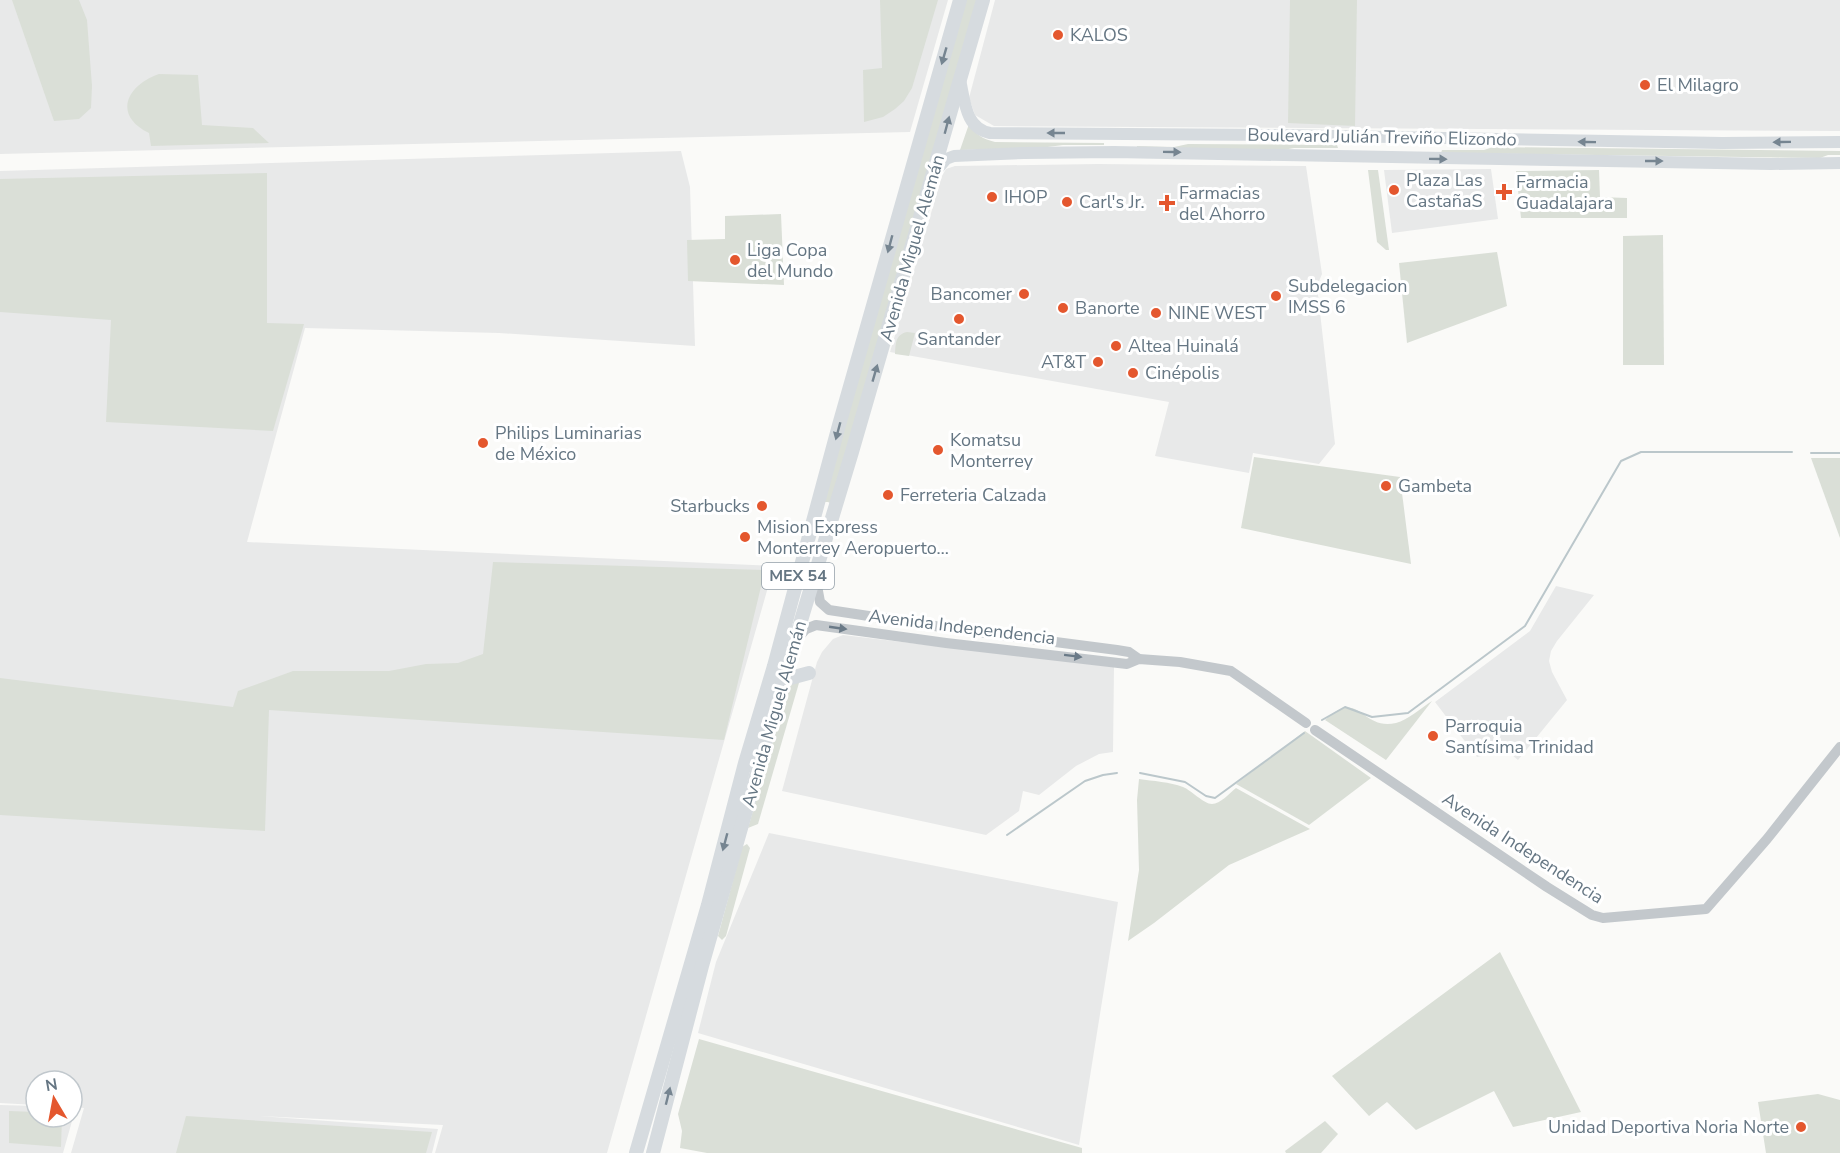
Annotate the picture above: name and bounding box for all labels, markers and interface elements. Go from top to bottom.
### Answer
place label: KALOS [1070,23,1128,47]
marker: KALOS [1051,28,1065,42]
one-way arrow [939,47,948,65]
place label: El Milagro [1657,73,1739,97]
marker: El Milagro [1638,78,1652,92]
one-way arrow [943,116,953,134]
street label: Boulevard Julián Treviño Elizondo [1247,123,1517,151]
one-way arrow [1047,129,1066,138]
one-way arrow [1577,137,1596,146]
one-way arrow [1772,138,1791,147]
one-way arrow [1163,148,1182,157]
street label: Avenida Miguel Alemán [874,152,950,344]
one-way arrow [1429,154,1448,163]
one-way arrow [1645,156,1664,166]
place label: Plaza Las CastañaS [1406,168,1483,213]
place label: Farmacia Guadalajara [1516,170,1613,215]
place label: Farmacias del Ahorro [1179,181,1265,226]
marker: Plaza Las CastañaS [1387,183,1401,197]
place label: IHOP [1004,185,1048,209]
marker: Farmacia Guadalajara [1497,185,1511,199]
marker: IHOP [985,190,999,204]
place label: Carl's Jr. [1079,190,1145,214]
marker: Carl's Jr. [1060,195,1074,209]
marker: Farmacias del Ahorro [1160,196,1174,210]
one-way arrow [885,235,894,253]
place label: Liga Copa del Mundo [747,238,833,283]
marker: Liga Copa del Mundo [728,253,742,267]
place label: Subdelegacion IMSS 6 [1288,274,1407,319]
place label: Bancomer [930,282,1013,306]
marker: Bancomer [1017,287,1031,301]
marker: Subdelegacion IMSS 6 [1269,289,1283,303]
place label: Banorte [1075,296,1140,320]
marker: Banorte [1056,301,1070,315]
place label: NINE WEST [1168,301,1266,325]
marker: NINE WEST [1149,306,1163,320]
marker: Santander [952,312,966,326]
place label: Santander [917,327,1001,351]
place label: Altea Huinalá [1128,334,1239,358]
marker: Altea Huinalá [1109,339,1123,353]
place label: AT&T [1041,350,1086,374]
marker: AT&T [1091,355,1105,369]
place label: Cinépolis [1145,361,1220,385]
one-way arrow [871,364,881,382]
marker: Cinépolis [1126,366,1140,380]
place label: Philips Luminarias de México [495,421,642,466]
one-way arrow [833,423,842,441]
place label: Komatsu Monterrey [950,428,1034,473]
marker: Philips Luminarias de México [476,436,490,450]
marker: Komatsu Monterrey [931,443,945,457]
place label: Gambeta [1398,474,1472,498]
marker: Gambeta [1379,479,1393,493]
place label: Ferreteria Calzada [900,483,1047,507]
marker: Ferreteria Calzada [881,488,895,502]
place label: Starbucks [670,494,750,518]
marker: Starbucks [755,499,769,513]
place label: Mision Express Monterrey Aeropuerto… [757,515,949,560]
marker: Mision Express Monterrey Aeropuerto… [738,530,752,544]
road number: MEX 54 [762,563,834,589]
street label: Avenida Independencia [867,604,1057,650]
street label: Avenida Miguel Alemán [736,618,812,810]
one-way arrow [829,624,848,633]
one-way arrow [1064,652,1083,661]
place label: Parroquia Santísima Trinidad [1445,714,1594,759]
marker: Parroquia Santísima Trinidad [1426,729,1440,743]
street label: Avenida Independencia [1438,787,1608,909]
one-way arrow [720,833,729,851]
north arrow [24,1069,84,1129]
text: N [44,1073,59,1097]
one-way arrow [663,1087,673,1106]
place label: Unidad Deportiva Noria Norte [1548,1115,1789,1139]
marker: Unidad Deportiva Noria Norte [1794,1120,1808,1134]

